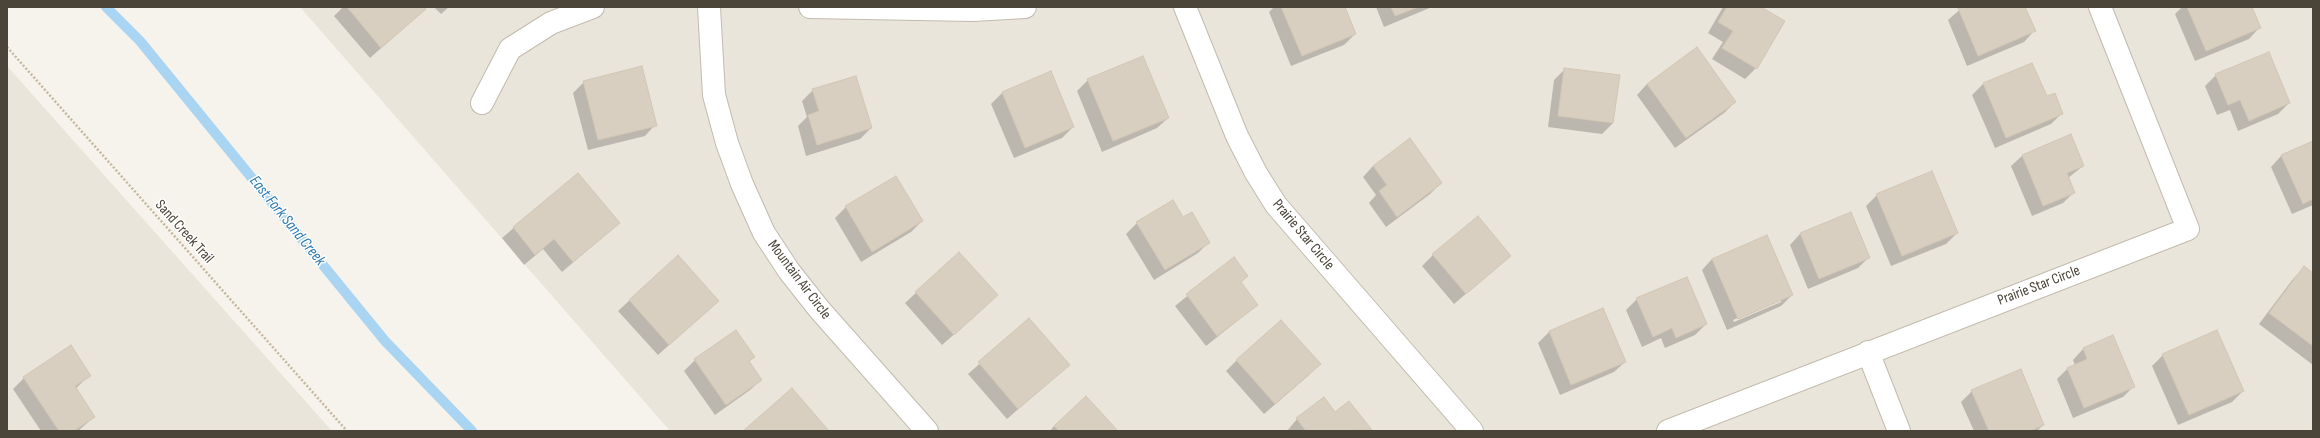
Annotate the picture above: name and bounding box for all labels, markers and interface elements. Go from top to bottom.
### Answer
water label: East Fork Sand Creek [245,172,329,270]
street label: Prairie Star Circle [1268,196,1338,274]
street label: Sand Creek Trail [151,197,217,267]
street label: Mountain Air Circle [763,237,835,323]
street label: Prairie Star Circle [1995,262,2083,310]

